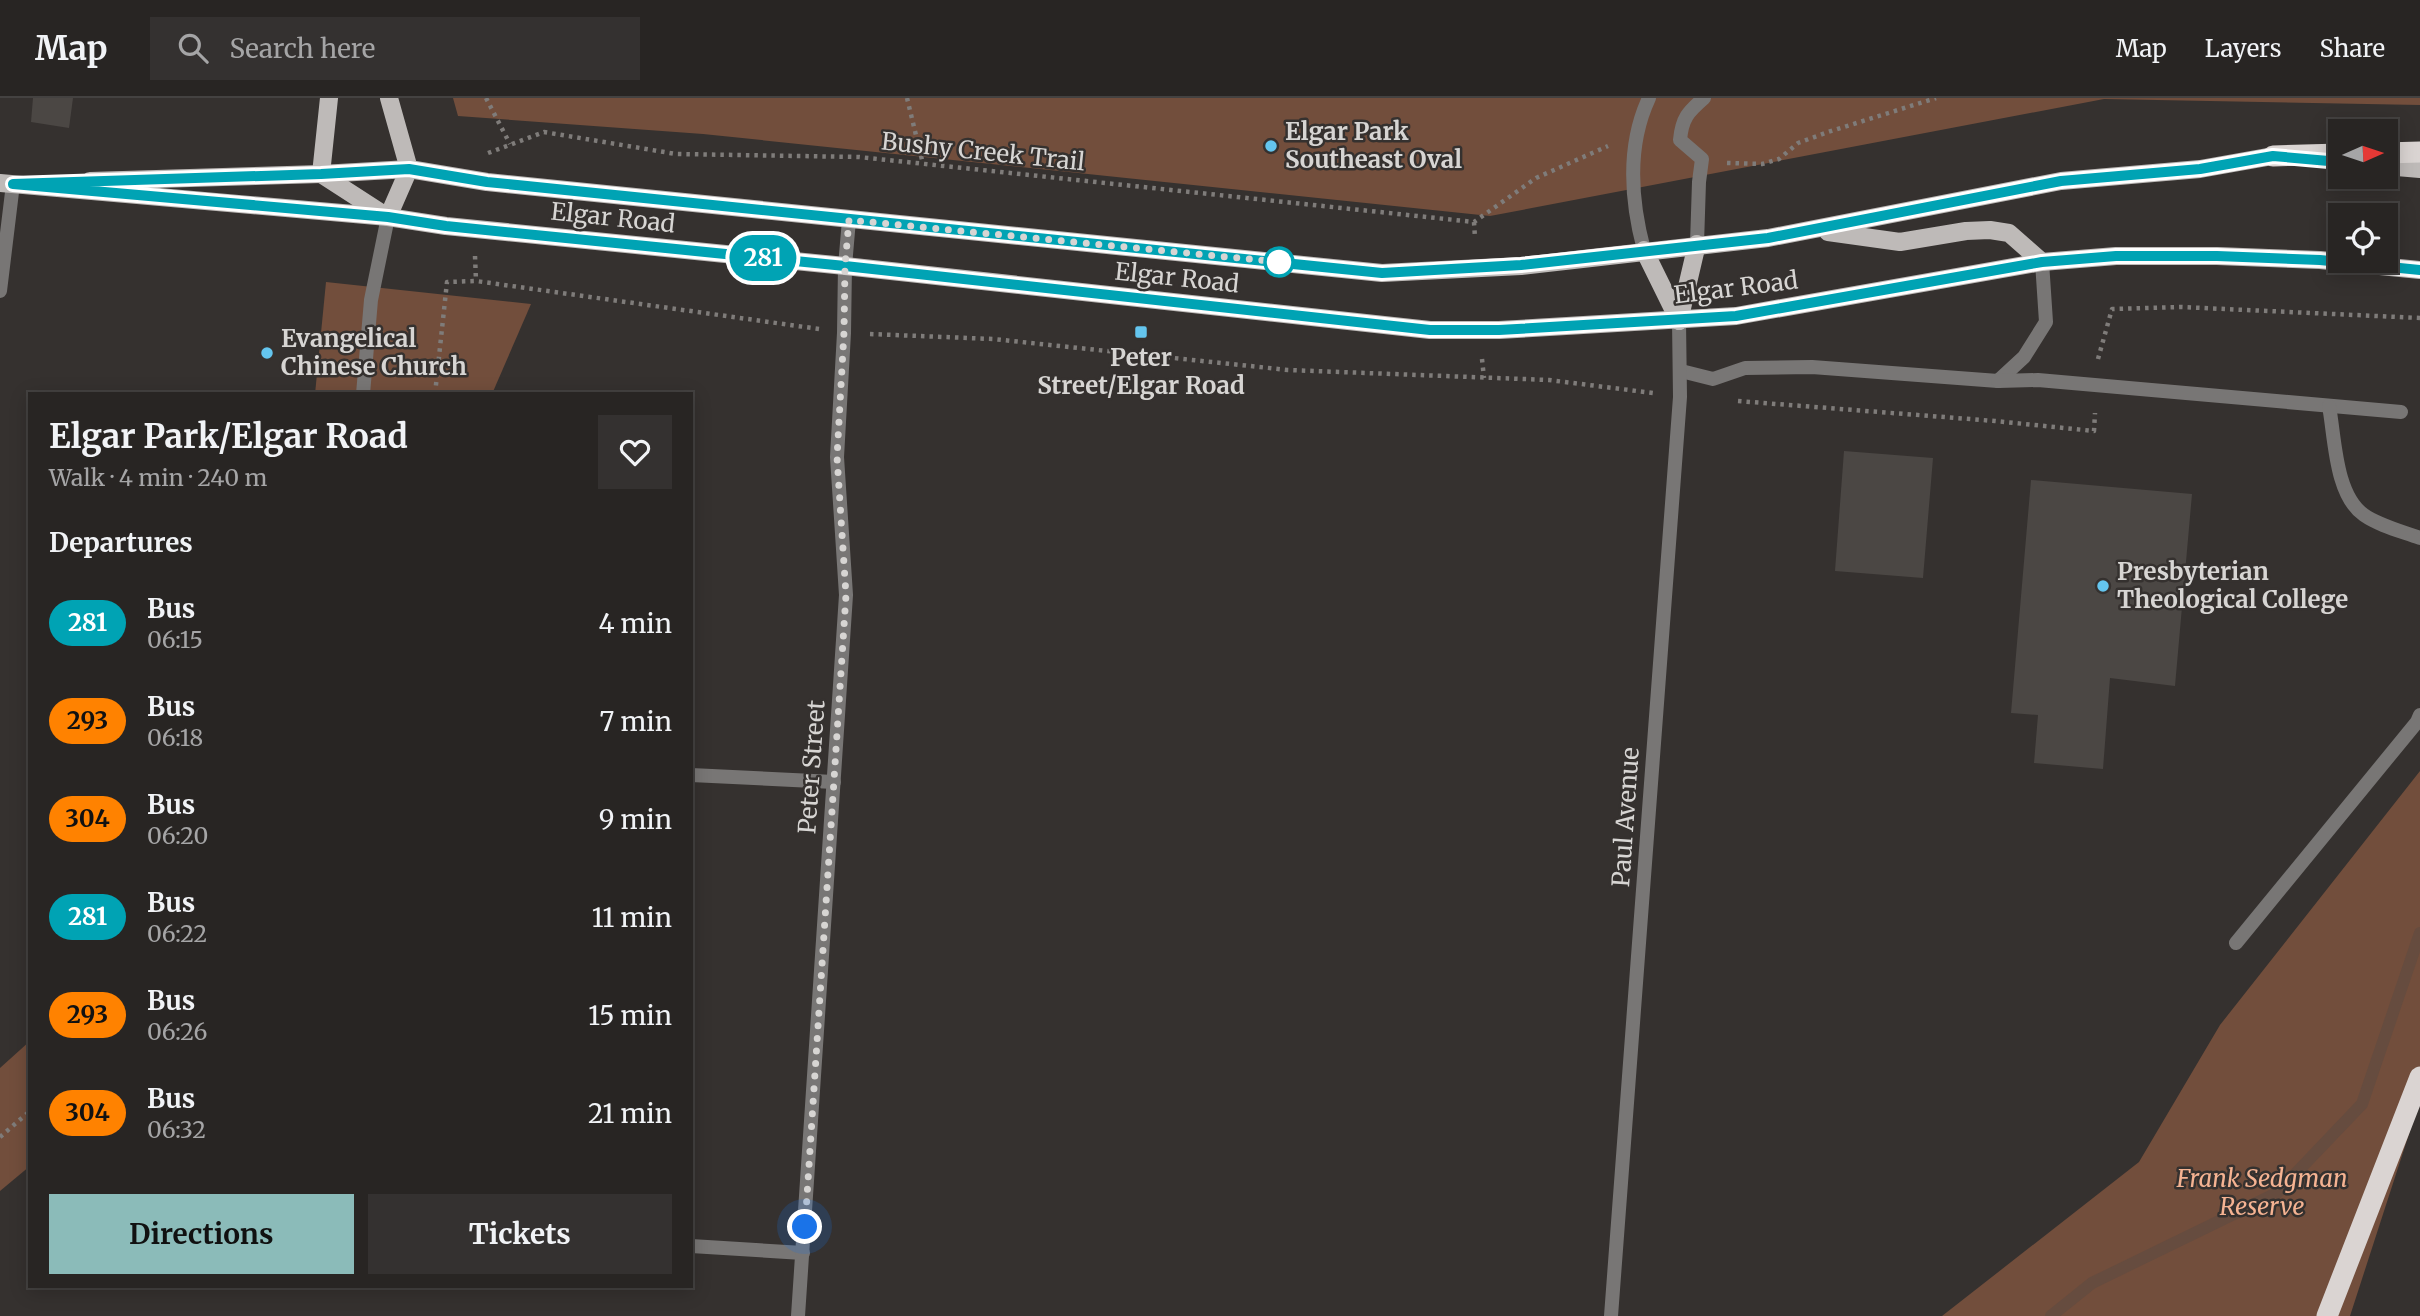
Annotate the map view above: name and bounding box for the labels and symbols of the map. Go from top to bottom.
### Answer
place label: Elgar Park Southeast Oval [1285,116,1462,175]
north arrow [2328,119,2398,189]
street label: Bushy Creek Trail [880,125,1086,178]
marker: Elgar Park Southeast Oval [1263,138,1279,154]
street label: Elgar Road [549,196,677,239]
line badge: 281 [723,235,803,281]
unlabelled marker [1264,247,1294,277]
street label: Elgar Road [1113,256,1241,299]
street label: Elgar Road [1672,265,1800,310]
place label: Evangelical Chinese Church [281,323,467,382]
marker: Peter Street/Elgar Road [1133,324,1149,340]
place label: Peter Street/Elgar Road [1037,342,1245,401]
marker: Evangelical Chinese Church [259,345,275,361]
place label: Presbyterian Theological College [2117,556,2348,615]
marker: Presbyterian Theological College [2095,578,2111,594]
street label: Peter Street [791,698,832,835]
street label: Paul Avenue [1605,746,1646,888]
park label: Frank Sedgman Reserve [2175,1163,2348,1222]
your location [787,1209,822,1244]

